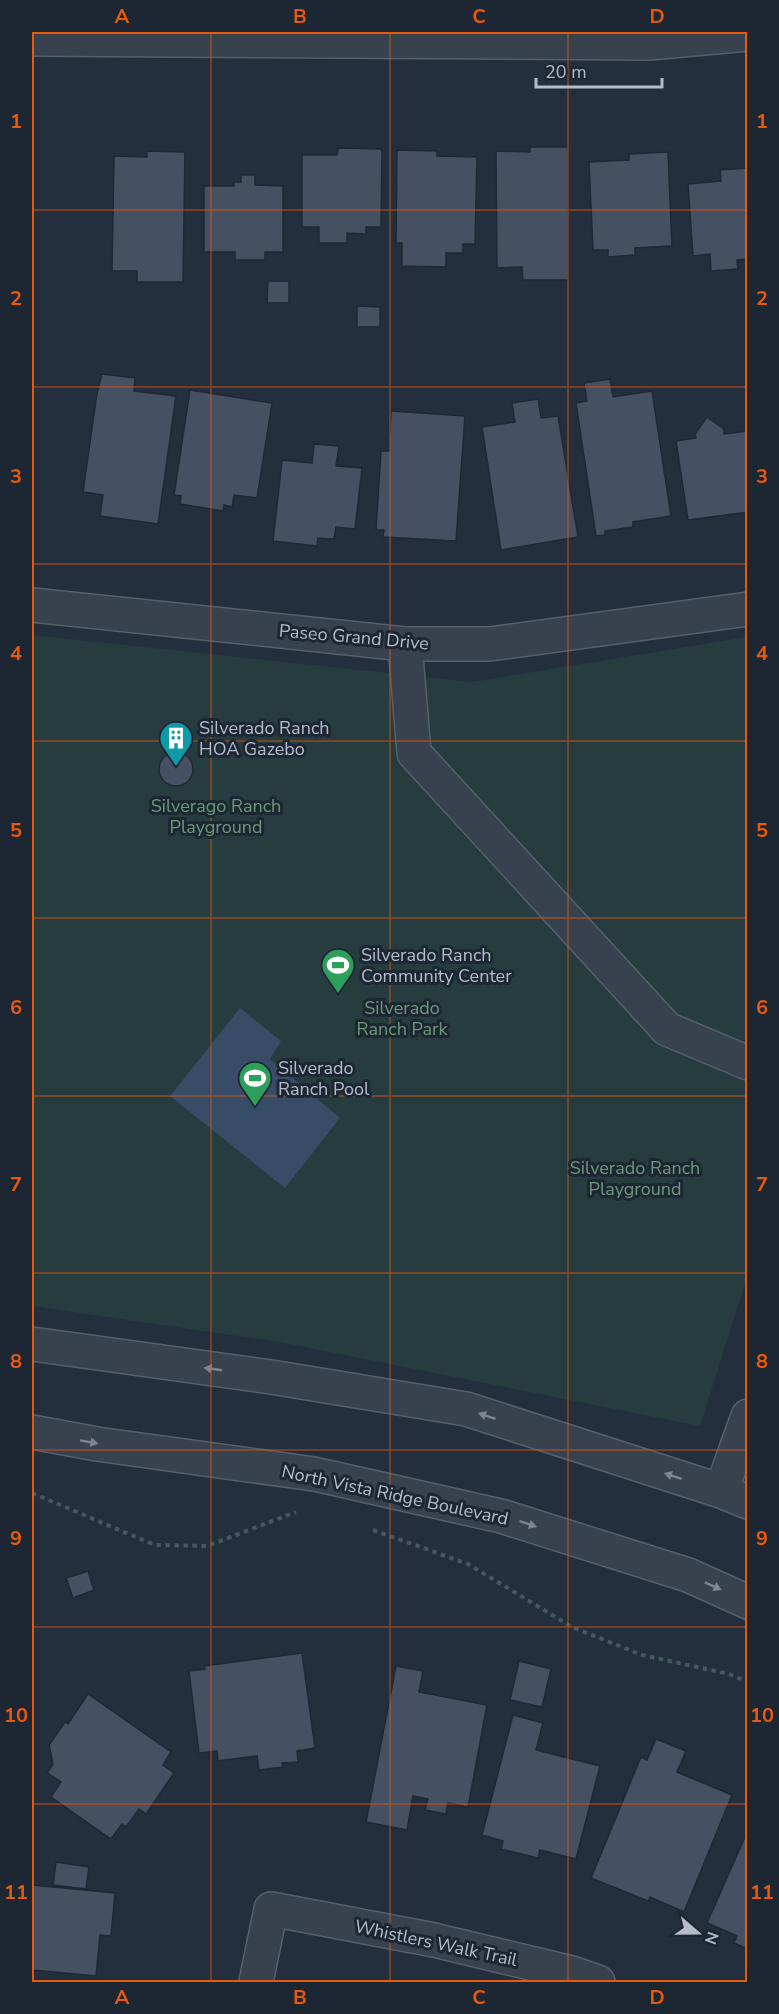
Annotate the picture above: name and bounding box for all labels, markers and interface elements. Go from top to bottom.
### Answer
text: A [115,3,130,30]
text: B [293,3,307,30]
text: C [472,3,486,30]
text: D [649,3,665,30]
scale bar [536,51,662,89]
text: 20 m [545,60,587,84]
text: 1 [10,108,22,135]
text: 1 [756,108,768,135]
text: 2 [10,285,22,312]
text: 2 [756,285,768,312]
text: 3 [10,463,22,490]
text: 3 [756,463,768,490]
street label: Paseo Grand Drive [278,618,430,656]
text: 4 [10,640,22,667]
text: 4 [756,640,768,667]
place label: Silverado Ranch HOA Gazebo [199,716,329,761]
building icon: Silverado Ranch HOA Gazebo [158,720,194,767]
park label: Silverago Ranch Playground [151,794,281,839]
text: 5 [10,817,22,844]
text: 5 [756,817,768,844]
place label: Silverado Ranch Community Center [361,943,512,988]
sports icon: Silverado Ranch Community Center [320,947,356,994]
text: 6 [10,994,22,1021]
text: 6 [756,994,768,1021]
park label: Silverado Ranch Park [357,996,448,1041]
place label: Silverado Ranch Pool [278,1056,370,1101]
sports icon: Silverado Ranch Pool [237,1060,273,1107]
park label: Silverado Ranch Playground [570,1156,700,1201]
text: 7 [10,1171,22,1198]
text: 7 [756,1171,768,1198]
text: 8 [10,1348,22,1375]
text: 8 [756,1348,768,1375]
one-way arrow [203,1365,222,1374]
one-way arrow [478,1411,496,1420]
one-way arrow [80,1438,99,1447]
street label: North Vista Ridge Boulevard [280,1459,510,1531]
one-way arrow [664,1470,682,1480]
one-way arrow [519,1520,537,1530]
text: 9 [10,1525,22,1552]
text: 9 [756,1525,768,1552]
one-way arrow [704,1582,721,1591]
text: 10 [4,1702,28,1729]
text: 10 [750,1702,774,1729]
text: 11 [4,1879,28,1906]
text: 11 [750,1879,774,1906]
north arrow [668,1903,728,1963]
street label: Whistlers Walk Trail [352,1914,520,1972]
text: N [699,1928,724,1947]
text: A [115,1984,130,2011]
text: B [293,1984,307,2011]
text: C [472,1984,486,2011]
text: D [649,1984,665,2011]

